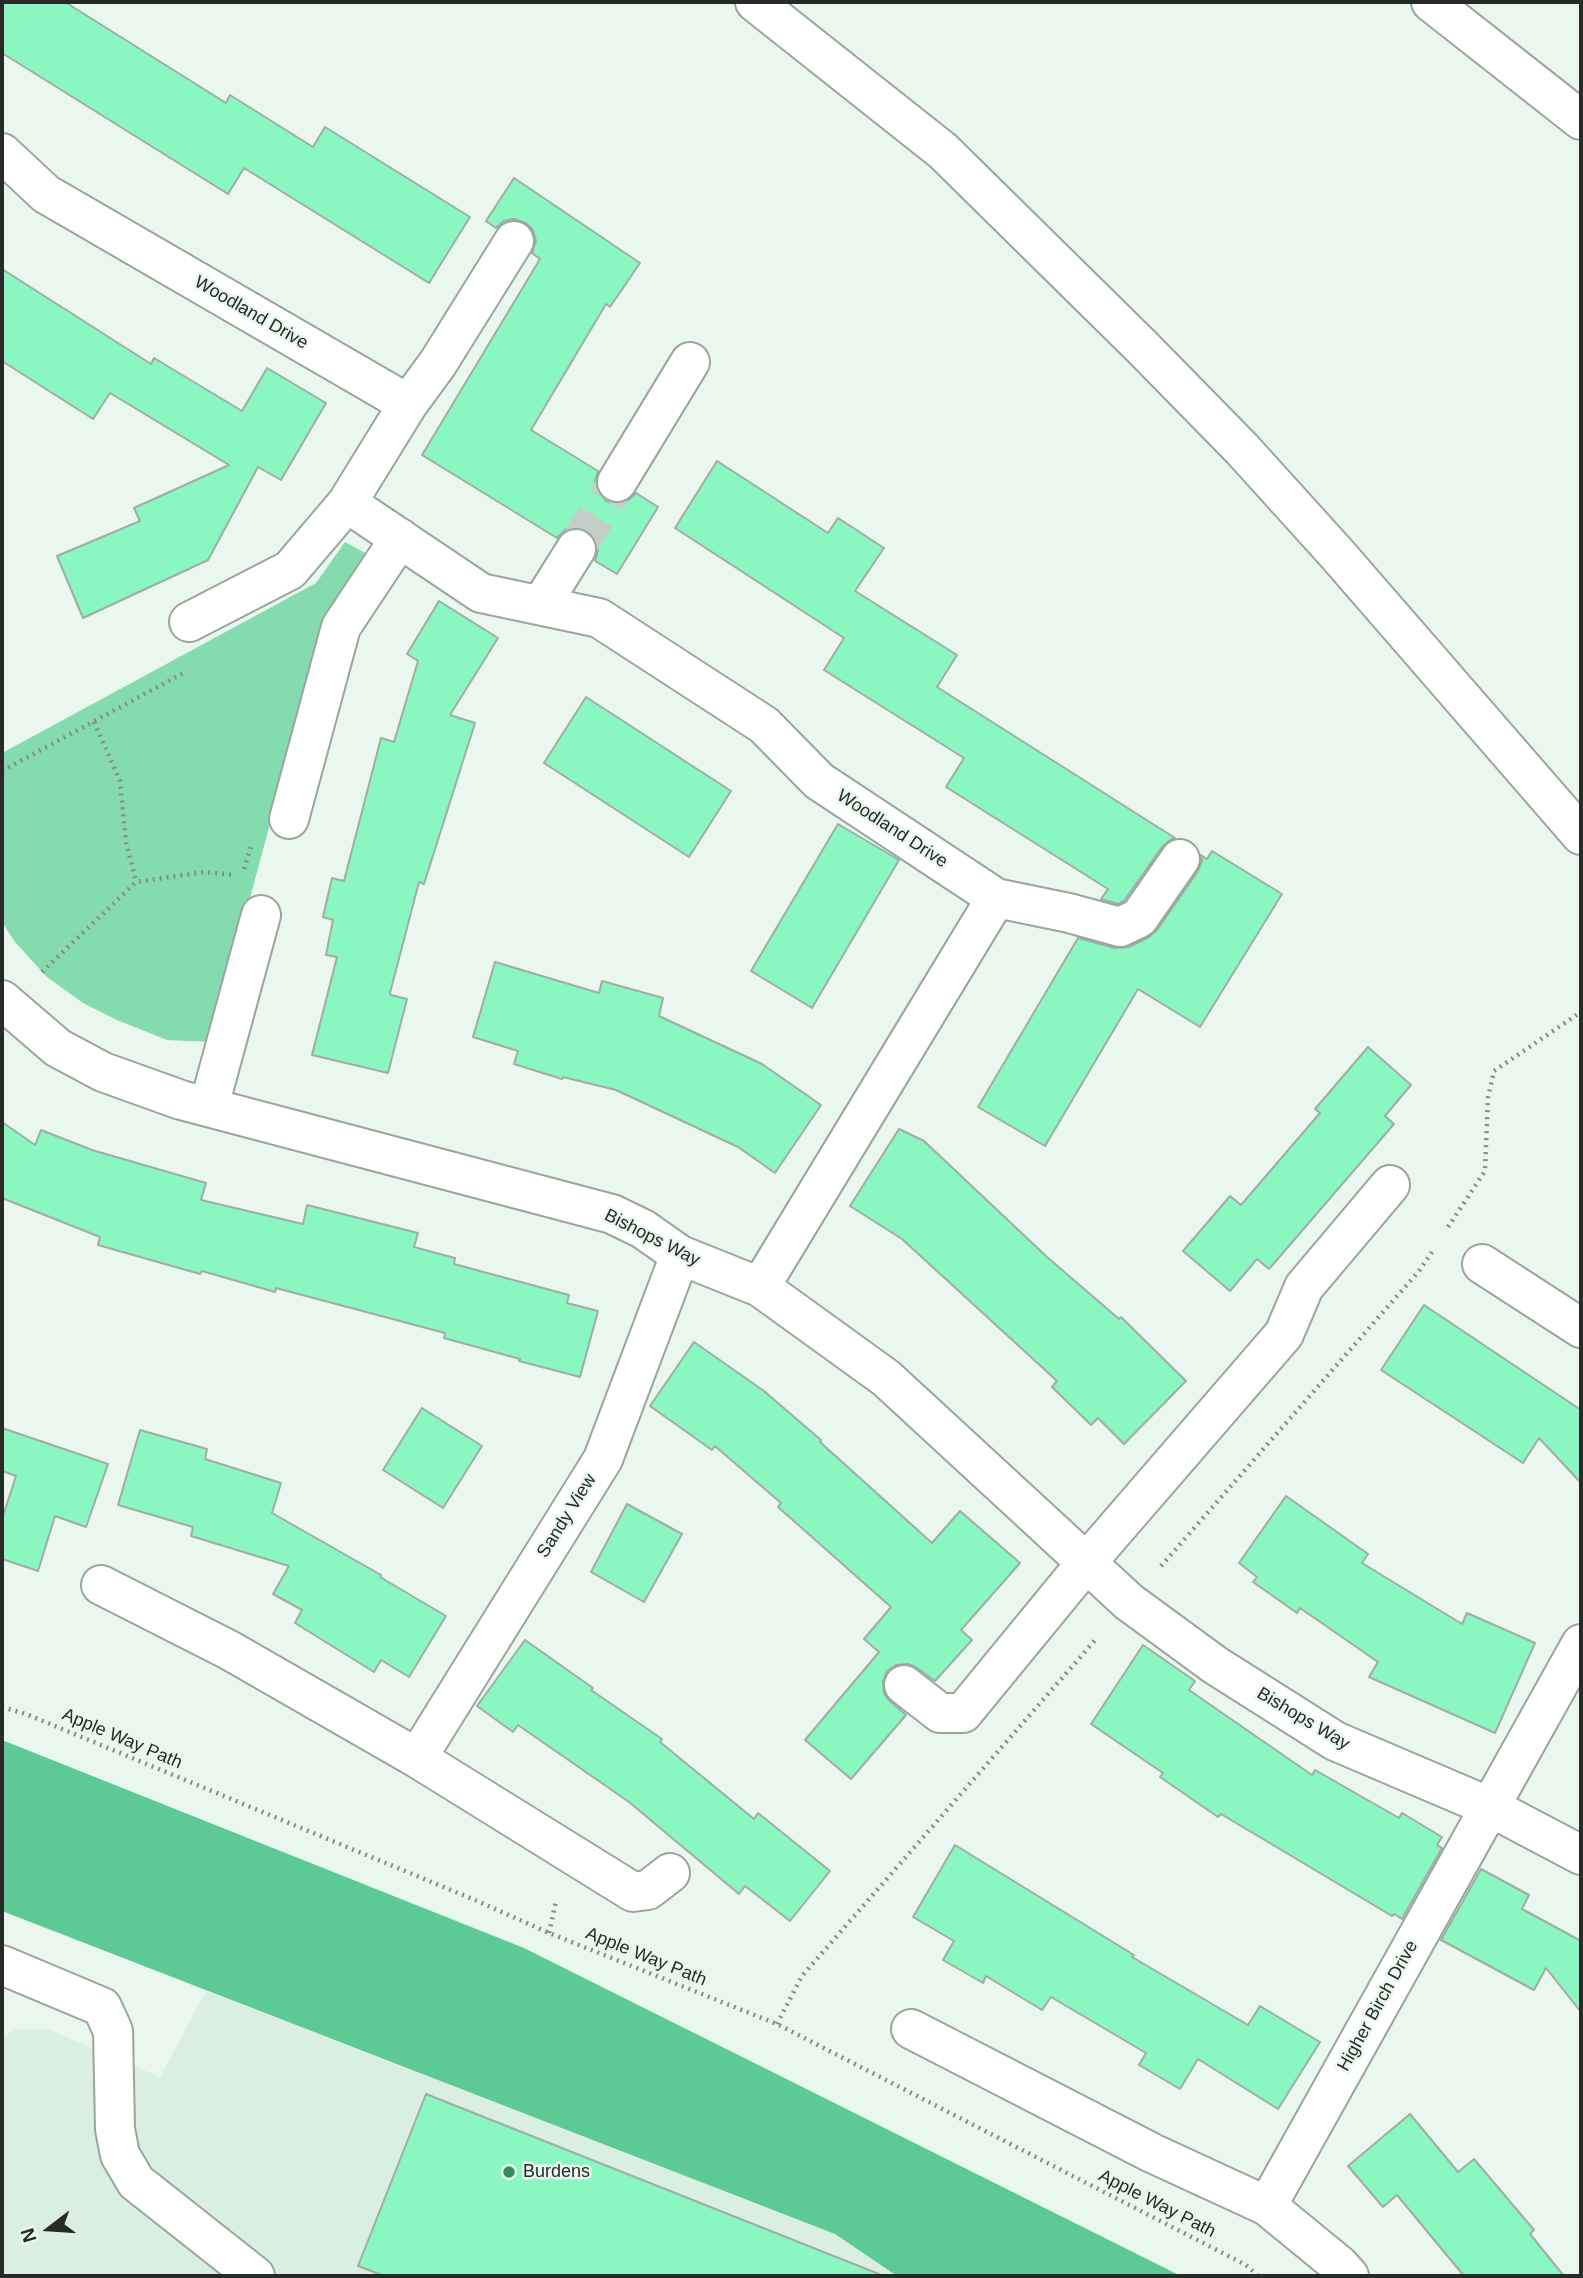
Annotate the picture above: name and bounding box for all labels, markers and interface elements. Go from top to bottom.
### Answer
street label: Woodland Drive [190,272,312,354]
street label: Woodland Drive [833,785,951,873]
street label: Bishops Way [601,1205,703,1271]
street label: Sandy View [533,1470,601,1562]
street label: Bishops Way [1253,1683,1353,1755]
street label: Apple Way Path [59,1704,185,1774]
street label: Apple Way Path [582,1923,710,1991]
street label: Higher Birch Drive [1333,1937,1423,2075]
place label: Burdens [523,2161,590,2183]
marker: Burdens [501,2164,517,2180]
street label: Apple Way Path [1095,2165,1219,2243]
north arrow [14,2194,84,2264]
text: N [16,2226,40,2245]

